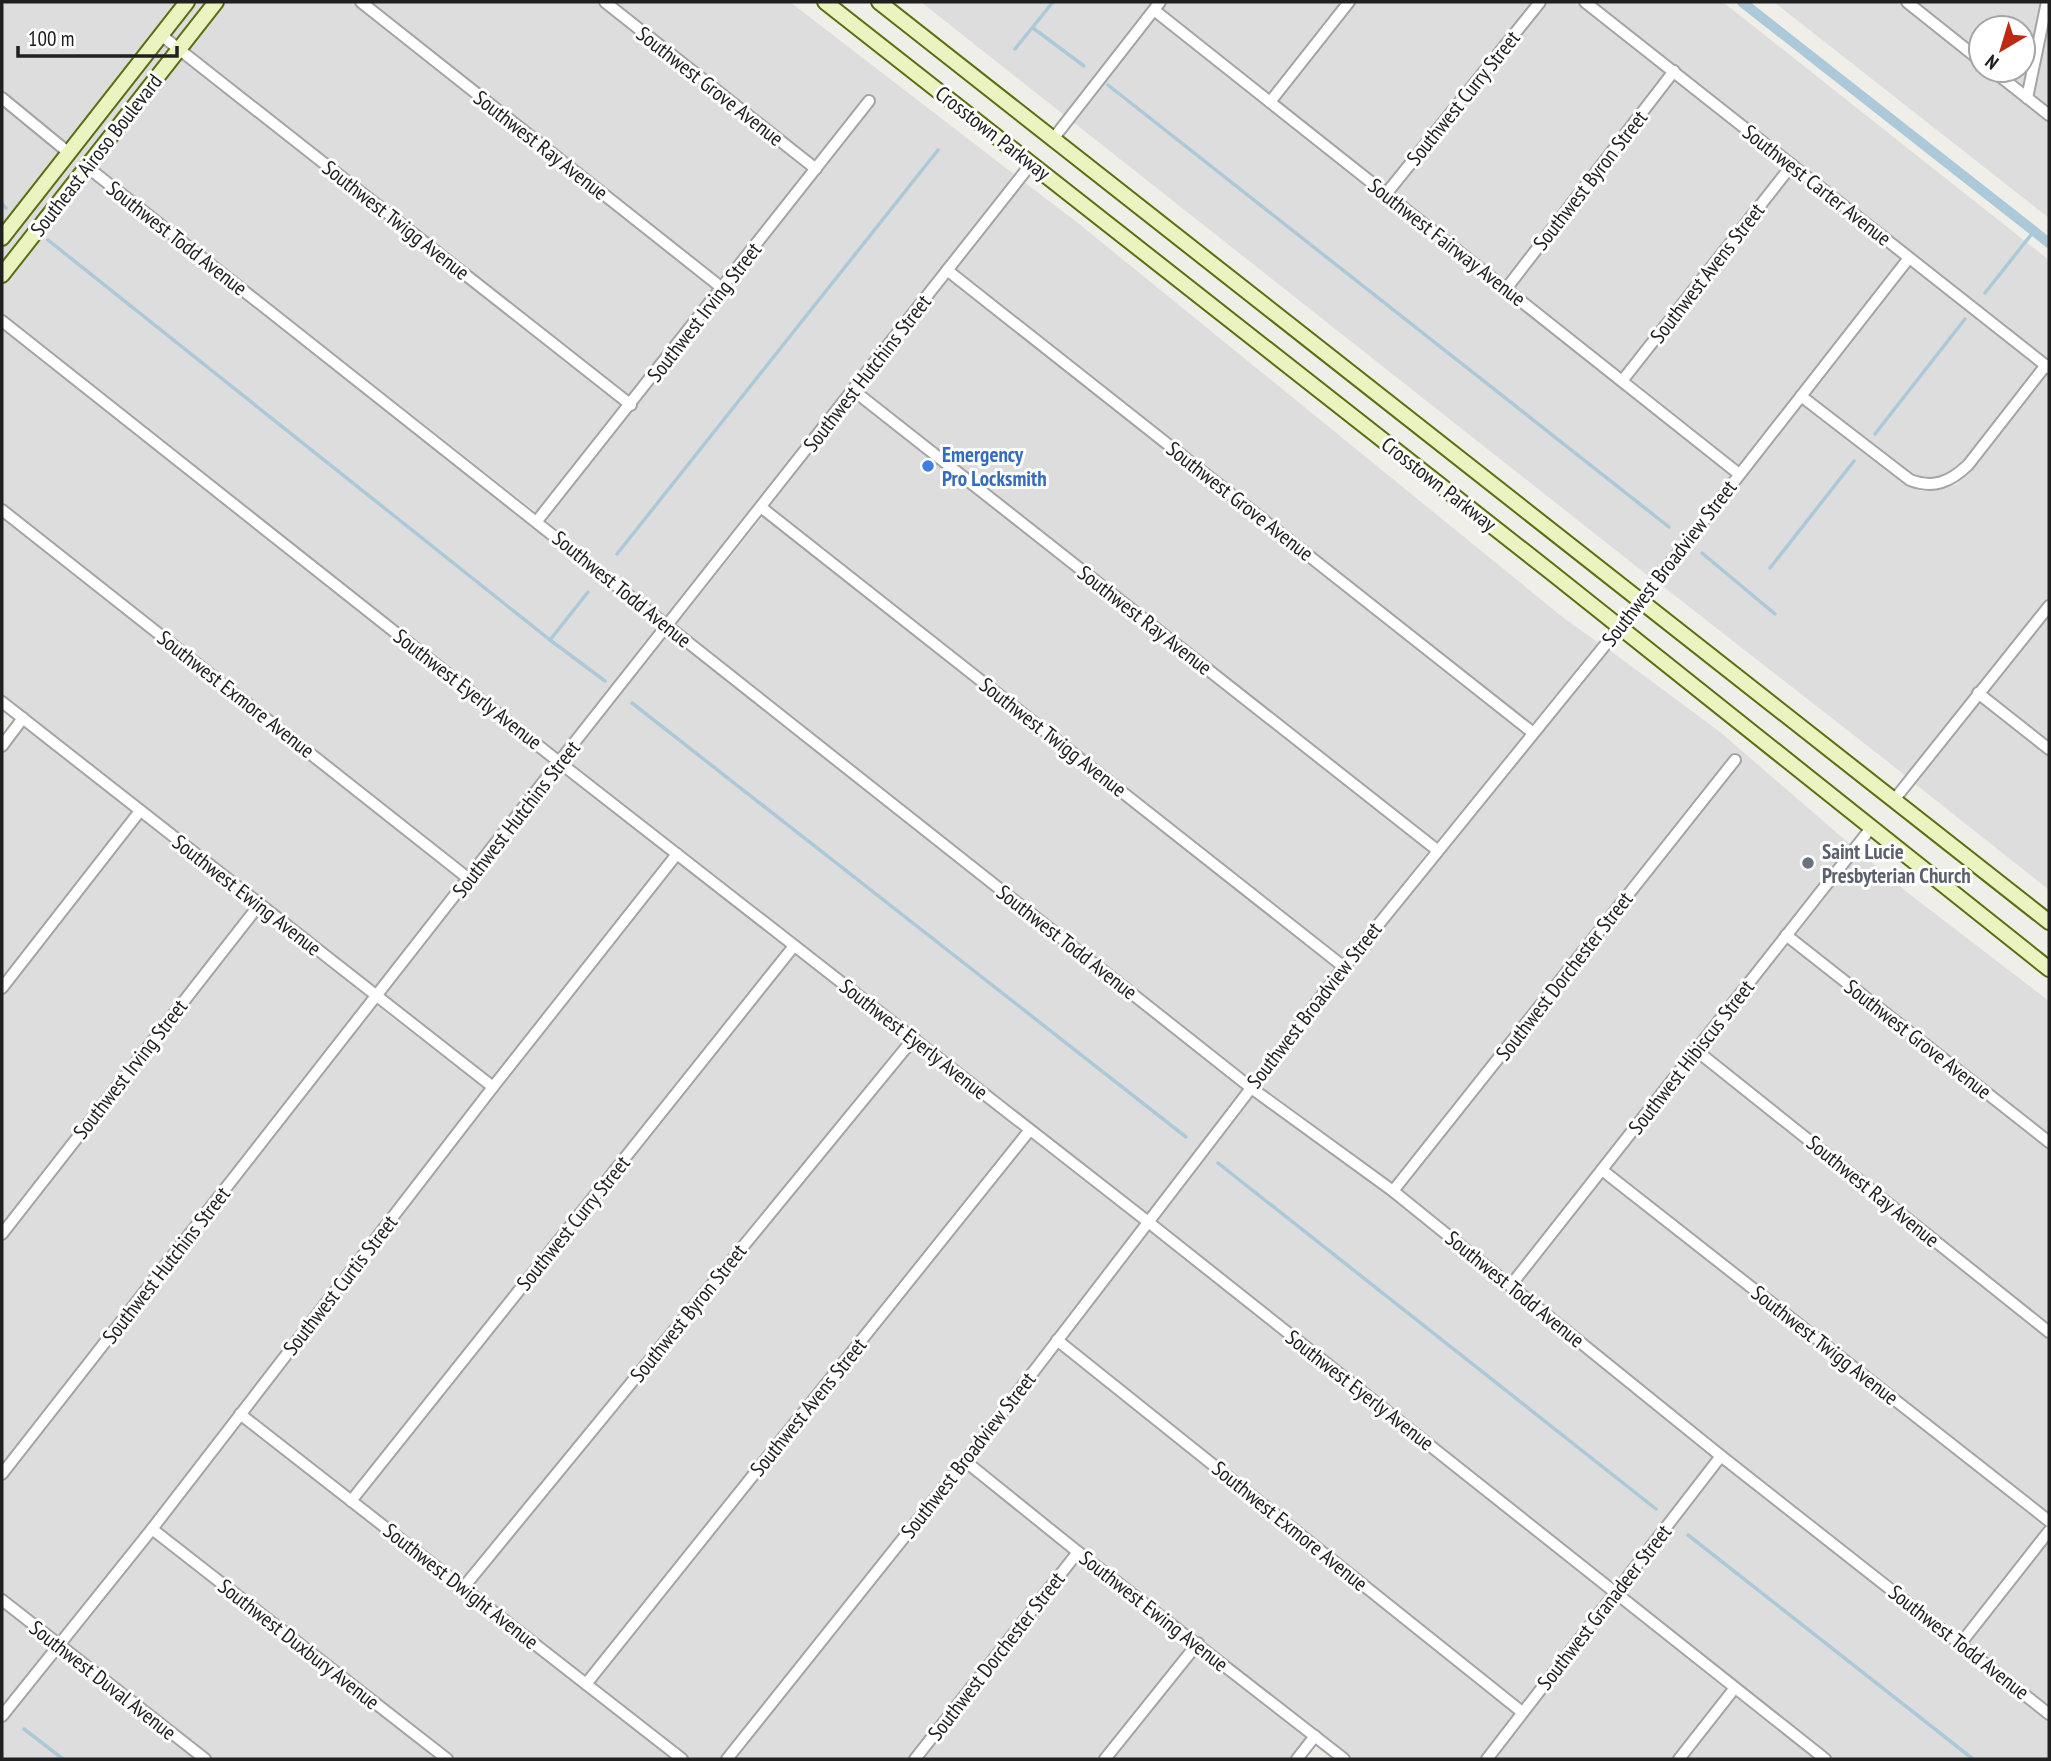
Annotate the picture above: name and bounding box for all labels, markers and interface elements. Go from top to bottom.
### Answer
scale bar [18,14,177,58]
north arrow [1967,14,2037,84]
street label: Southwest Grove Avenue [631,20,789,152]
text: 100 m [28,25,74,52]
street label: Southwest Curry Street [1400,25,1526,171]
text: N [1980,50,2003,75]
street label: Southeast Airoso Boulevard [24,68,168,242]
street label: Crosstown Parkway [930,80,1056,186]
street label: Southwest Ray Avenue [468,84,614,206]
street label: Southwest Byron Street [1527,104,1653,255]
street label: Southwest Carter Avenue [1737,119,1897,251]
street label: Southwest Twigg Avenue [317,154,475,286]
street label: Southwest Fairway Avenue [1363,172,1531,312]
street label: Southwest Todd Avenue [101,175,253,301]
street label: Southwest Avens Street [1644,197,1770,348]
street label: Southwest Irving Street [641,237,767,387]
street label: Southwest Hutchins Street [797,289,937,457]
street label: Crosstown Parkway [1376,431,1502,537]
street label: Southwest Grove Avenue [1161,435,1319,567]
place label: Emergency Pro Locksmith [942,441,1047,492]
marker: Emergency Pro Locksmith [920,458,936,474]
street label: Southwest Broadview Street [1596,474,1742,652]
street label: Southwest Todd Avenue [547,525,697,653]
street label: Southwest Ray Avenue [1072,559,1218,681]
street label: Southwest Eyerly Avenue [388,623,548,755]
street label: Southwest Exmore Avenue [152,624,320,764]
street label: Southwest Twigg Avenue [974,671,1132,803]
street label: Southwest Hutchins Street [446,735,586,903]
street label: Southwest Ewing Avenue [167,828,327,962]
place label: Saint Lucie Presbyterian Church [1822,838,1971,889]
marker: Saint Lucie Presbyterian Church [1800,855,1816,871]
street label: Southwest Todd Avenue [991,879,1143,1005]
street label: Southwest Dorchester Street [1490,886,1638,1066]
street label: Southwest Broadview Street [1241,916,1387,1094]
street label: Southwest Eyerly Avenue [834,973,994,1105]
street label: Southwest Grove Avenue [1839,973,1997,1105]
street label: Southwest Hibiscus Street [1622,974,1760,1140]
street label: Southwest Irving Street [67,994,193,1144]
street label: Southwest Ray Avenue [1801,1129,1945,1253]
street label: Southwest Curry Street [510,1150,636,1296]
street label: Southwest Hutchins Street [96,1181,236,1349]
street label: Southwest Curtis Street [277,1209,403,1360]
street label: Southwest Todd Avenue [1440,1225,1590,1353]
street label: Southwest Byron Street [624,1238,752,1388]
street label: Southwest Twigg Avenue [1746,1279,1904,1411]
street label: Southwest Eyerly Avenue [1280,1324,1440,1456]
street label: Southwest Avens Street [744,1332,872,1482]
street label: Southwest Broadview Street [895,1366,1041,1544]
street label: Southwest Exmore Avenue [1207,1455,1373,1597]
street label: Southwest Dwight Avenue [378,1517,544,1655]
street label: Southwest Granadeer Street [1531,1519,1677,1695]
street label: Southwest Ewing Avenue [1074,1544,1234,1678]
street label: Southwest Dorchester Street [922,1566,1070,1746]
street label: Southwest Duxbury Avenue [213,1573,385,1715]
street label: Southwest Todd Avenue [1883,1579,2035,1705]
street label: Southwest Duval Avenue [24,1614,182,1746]

